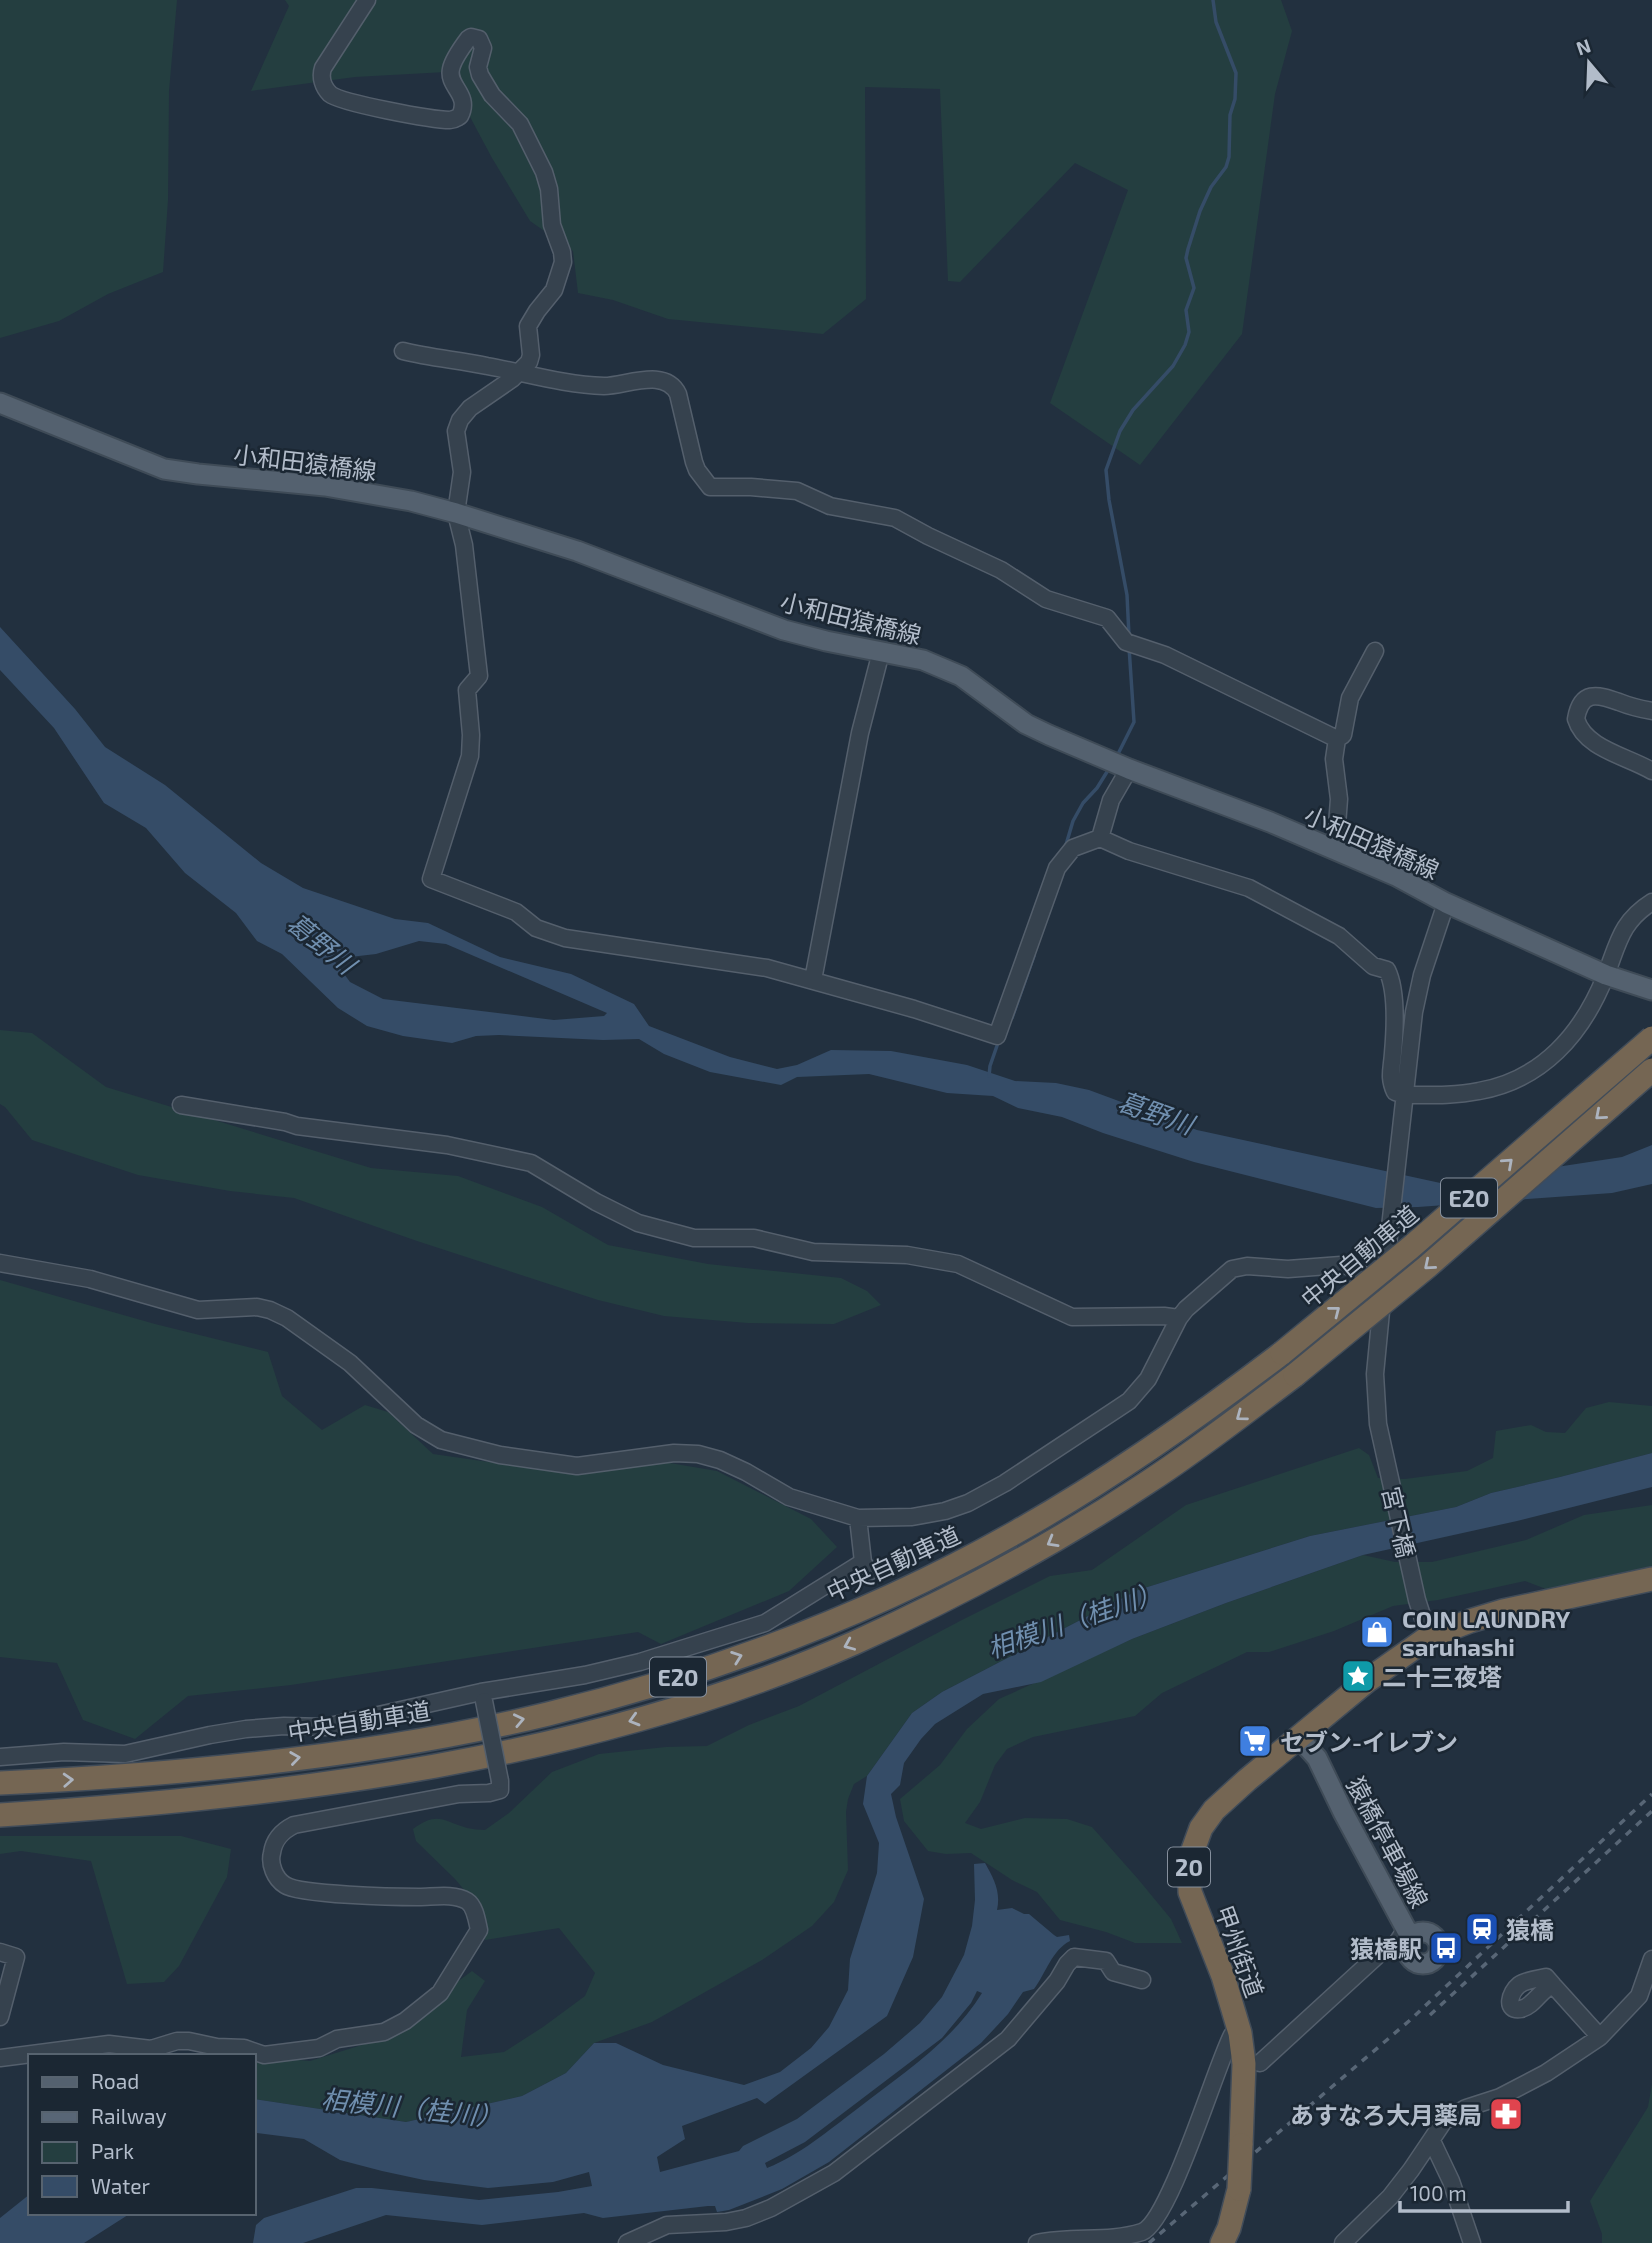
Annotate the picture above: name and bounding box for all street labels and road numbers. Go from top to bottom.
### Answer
street label: 小和田猿橋線 [232,439,378,485]
street label: 小和田猿橋線 [778,587,924,649]
street label: 小和田猿橋線 [1300,799,1444,885]
road number: E20 [1441,1178,1497,1218]
street label: 中央自動車道 [1295,1199,1423,1313]
street label: 宮下橋 [1377,1484,1421,1560]
street label: 中央自動車道 [822,1519,964,1607]
road number: E20 [650,1658,706,1696]
street label: 中央自動車道 [286,1695,432,1747]
street label: 猿橋停車場線 [1341,1772,1435,1912]
road number: 20 [1168,1848,1210,1886]
street label: 甲州街道 [1210,1901,1270,2001]

